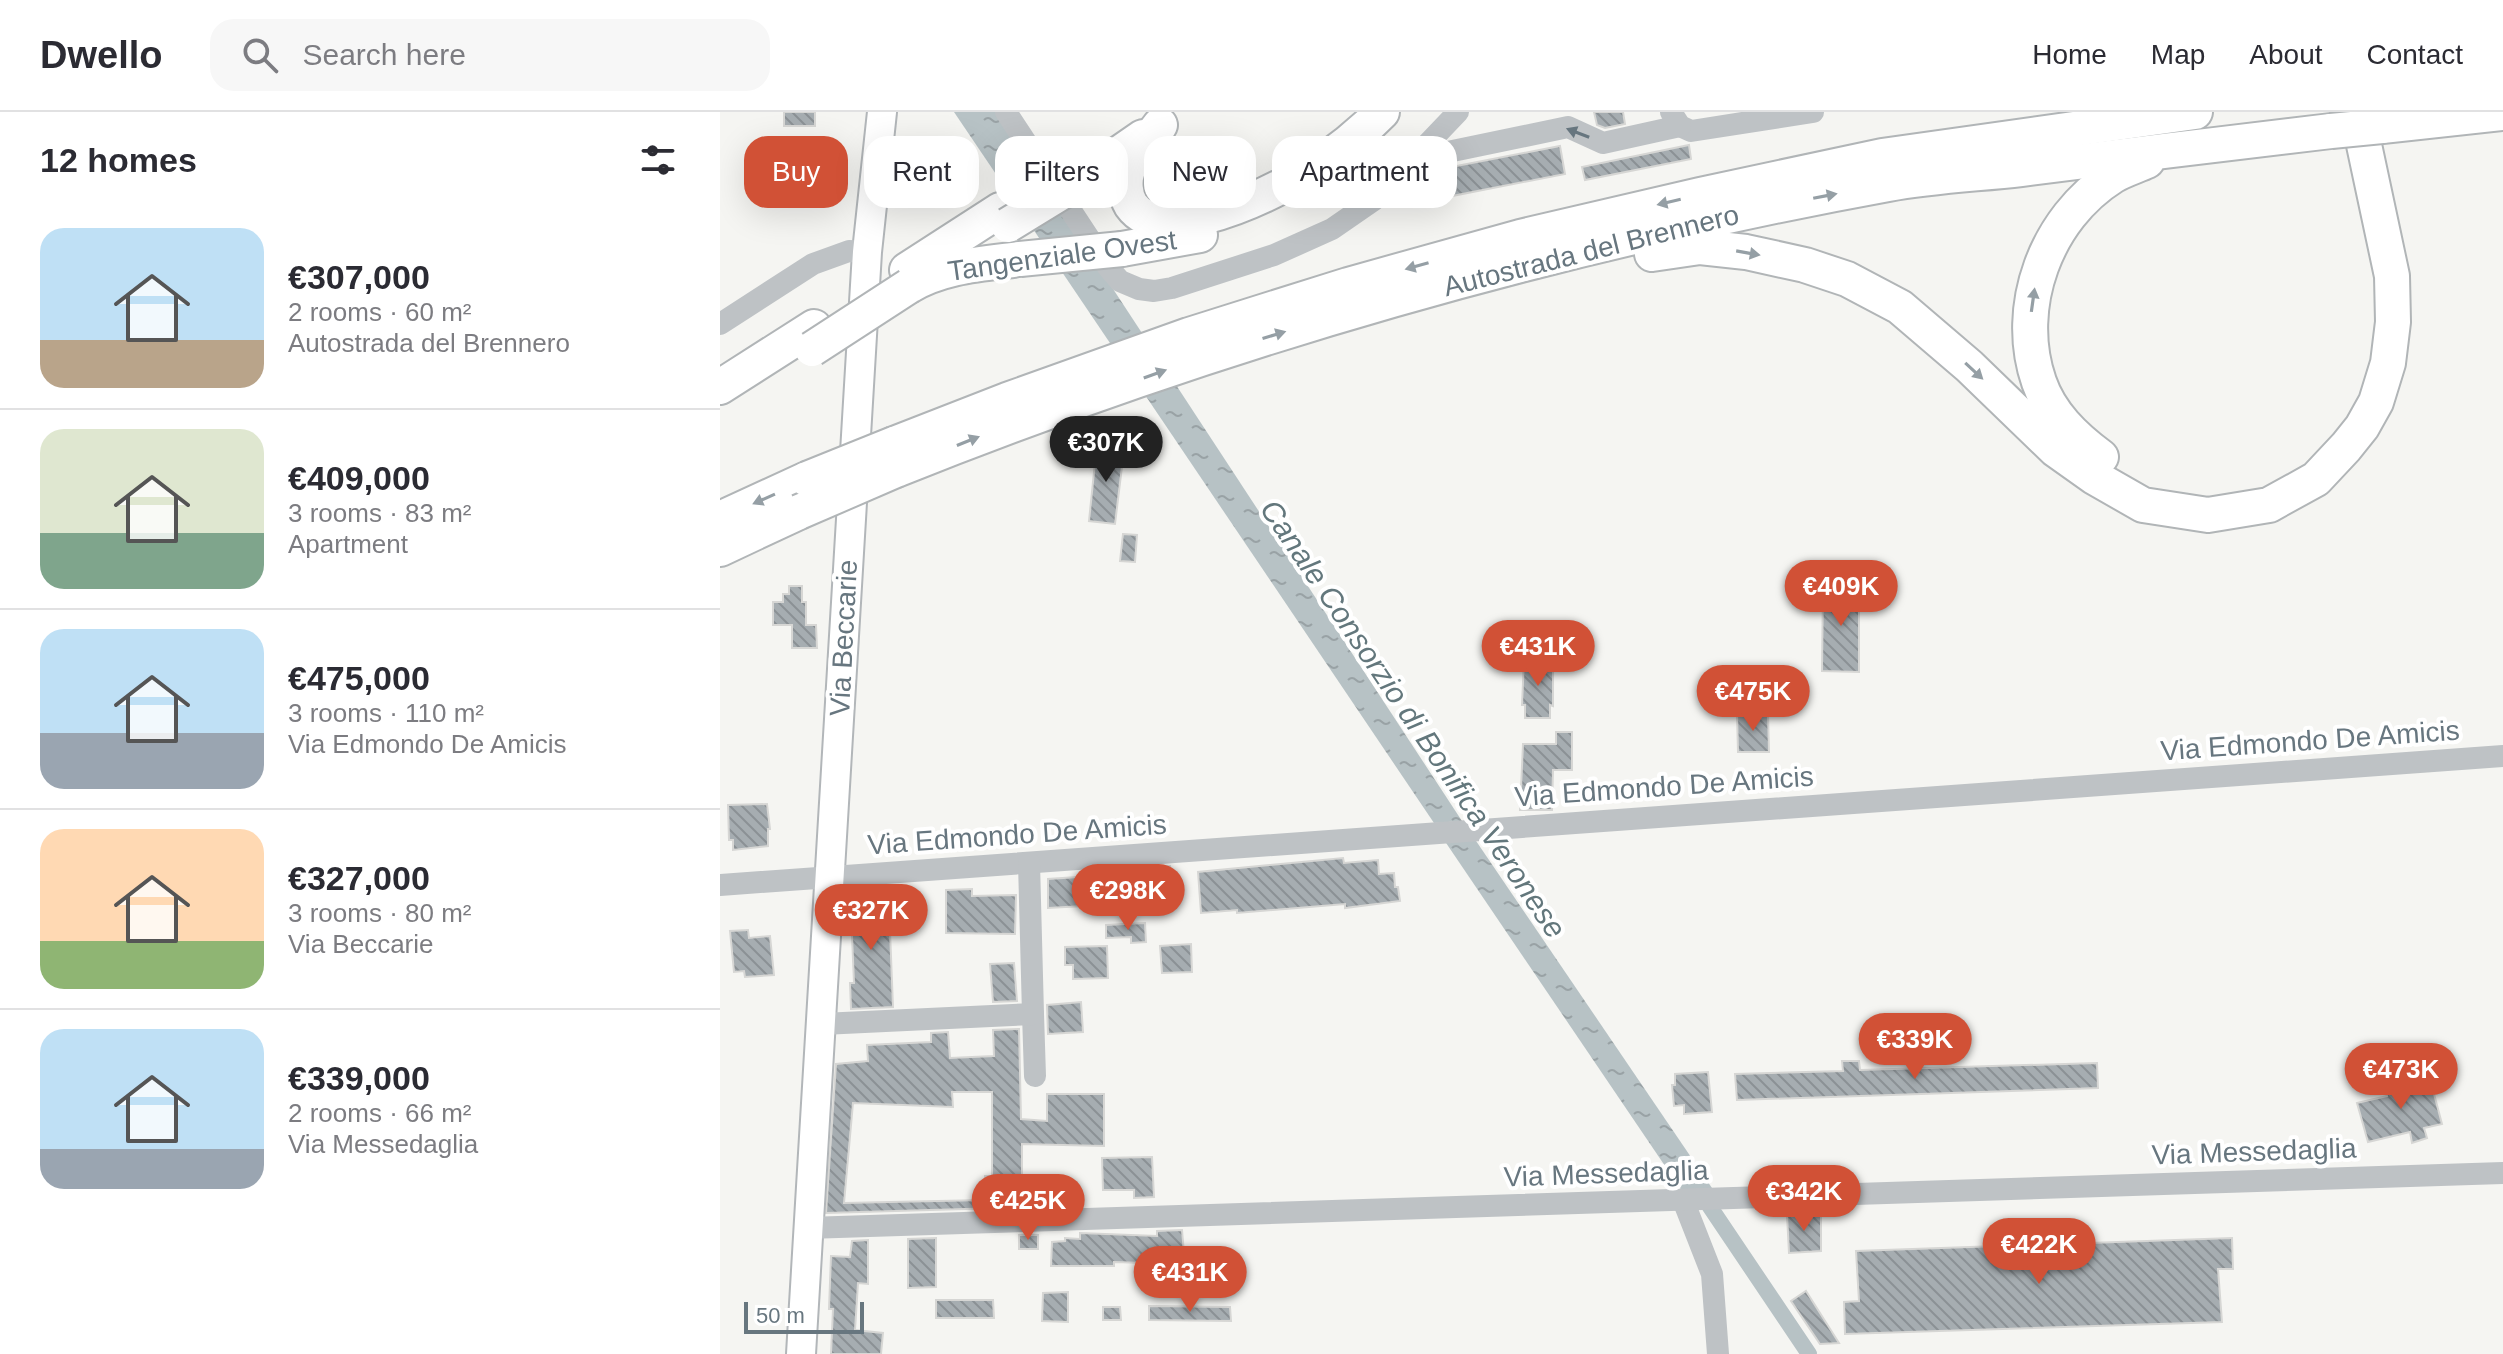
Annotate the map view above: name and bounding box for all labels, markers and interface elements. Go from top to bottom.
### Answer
search box [210,19,770,91]
icon: search [238,33,282,77]
text: Dwello [40,34,162,76]
text: Search here [302,38,466,71]
text: Home [2032,39,2107,70]
text: Map [2151,39,2205,70]
text: About [2249,39,2323,70]
text: Contact [2367,39,2463,70]
one-way arrow [1566,126,1590,139]
chip: Buy [744,136,848,208]
chip: Rent [864,136,979,208]
chip: Filters [995,136,1128,208]
chip: New [1144,136,1256,208]
chip: Apartment [1272,136,1457,208]
icon: filters [636,138,680,182]
text: 12 homes [40,141,197,179]
one-way arrow [1813,190,1838,202]
one-way arrow [1657,196,1682,209]
street label: Autostrada del Brennero [1440,199,1742,302]
street label: Tangenziale Ovest [946,224,1179,287]
one-way arrow [1736,248,1761,260]
text: €307,000 [288,258,430,296]
icon: home [104,260,200,356]
one-way arrow [1405,260,1429,273]
one-way arrow [2027,287,2040,312]
text: 2 rooms · 60 m² [288,297,472,327]
text: Autostrada del Brennero [288,328,570,358]
one-way arrow [1262,328,1286,341]
one-way arrow [1964,361,1983,380]
one-way arrow [1143,367,1167,380]
pin: €307K [1050,416,1162,484]
text: €307K [1068,427,1144,457]
one-way arrow [956,435,980,448]
text: €409,000 [288,459,430,497]
icon: home [104,461,200,557]
one-way arrow [752,492,775,506]
water label: Canale Consorzio di Bonifica Veronese [1254,494,1573,944]
text: 3 rooms · 83 m² [288,498,472,528]
text: Apartment [288,529,408,559]
street label: Via Beccarie [824,559,863,717]
pin: €409K [1785,560,1897,628]
text: €409K [1803,571,1879,601]
pin: €431K [1482,620,1594,688]
text: €431K [1500,631,1576,661]
text: €475,000 [288,659,430,697]
icon: home [104,661,200,757]
pin: €475K [1697,665,1809,733]
text: €475K [1715,676,1791,706]
text: 3 rooms · 110 m² [288,698,484,728]
street label: Via Edmondo De Amicis [2159,715,2461,766]
text: Via Edmondo De Amicis [288,729,566,759]
street label: Via Edmondo De Amicis [1513,761,1815,812]
street label: Via Edmondo De Amicis [866,809,1168,860]
text: €327,000 [288,859,430,897]
icon: home [104,861,200,957]
pin: €298K [1072,864,1184,932]
text: €298K [1090,875,1166,905]
pin: €327K [815,884,927,952]
text: €327K [833,895,909,925]
text: 3 rooms · 80 m² [288,898,472,928]
text: Via Beccarie [288,929,434,959]
pin: €339K [1859,1013,1971,1081]
text: €339K [1877,1024,1953,1054]
pin: €473K [2345,1043,2457,1111]
text: €473K [2363,1054,2439,1084]
text: €339,000 [288,1059,430,1097]
icon: home [104,1061,200,1157]
text: 2 rooms · 66 m² [288,1098,472,1128]
text: Via Messedaglia [288,1129,478,1159]
street label: Via Messedaglia [2151,1132,2357,1171]
street label: Via Messedaglia [1503,1154,1709,1193]
pin: €342K [1748,1165,1860,1233]
pin: €425K [972,1174,1084,1242]
text: €342K [1766,1176,1842,1206]
text: €425K [990,1185,1066,1215]
pin: €422K [1983,1218,2095,1286]
text: €422K [2001,1229,2077,1259]
pin: €431K [1134,1246,1246,1314]
text: €431K [1152,1257,1228,1287]
scale bar [744,1298,864,1334]
text: 50 m [756,1303,805,1328]

